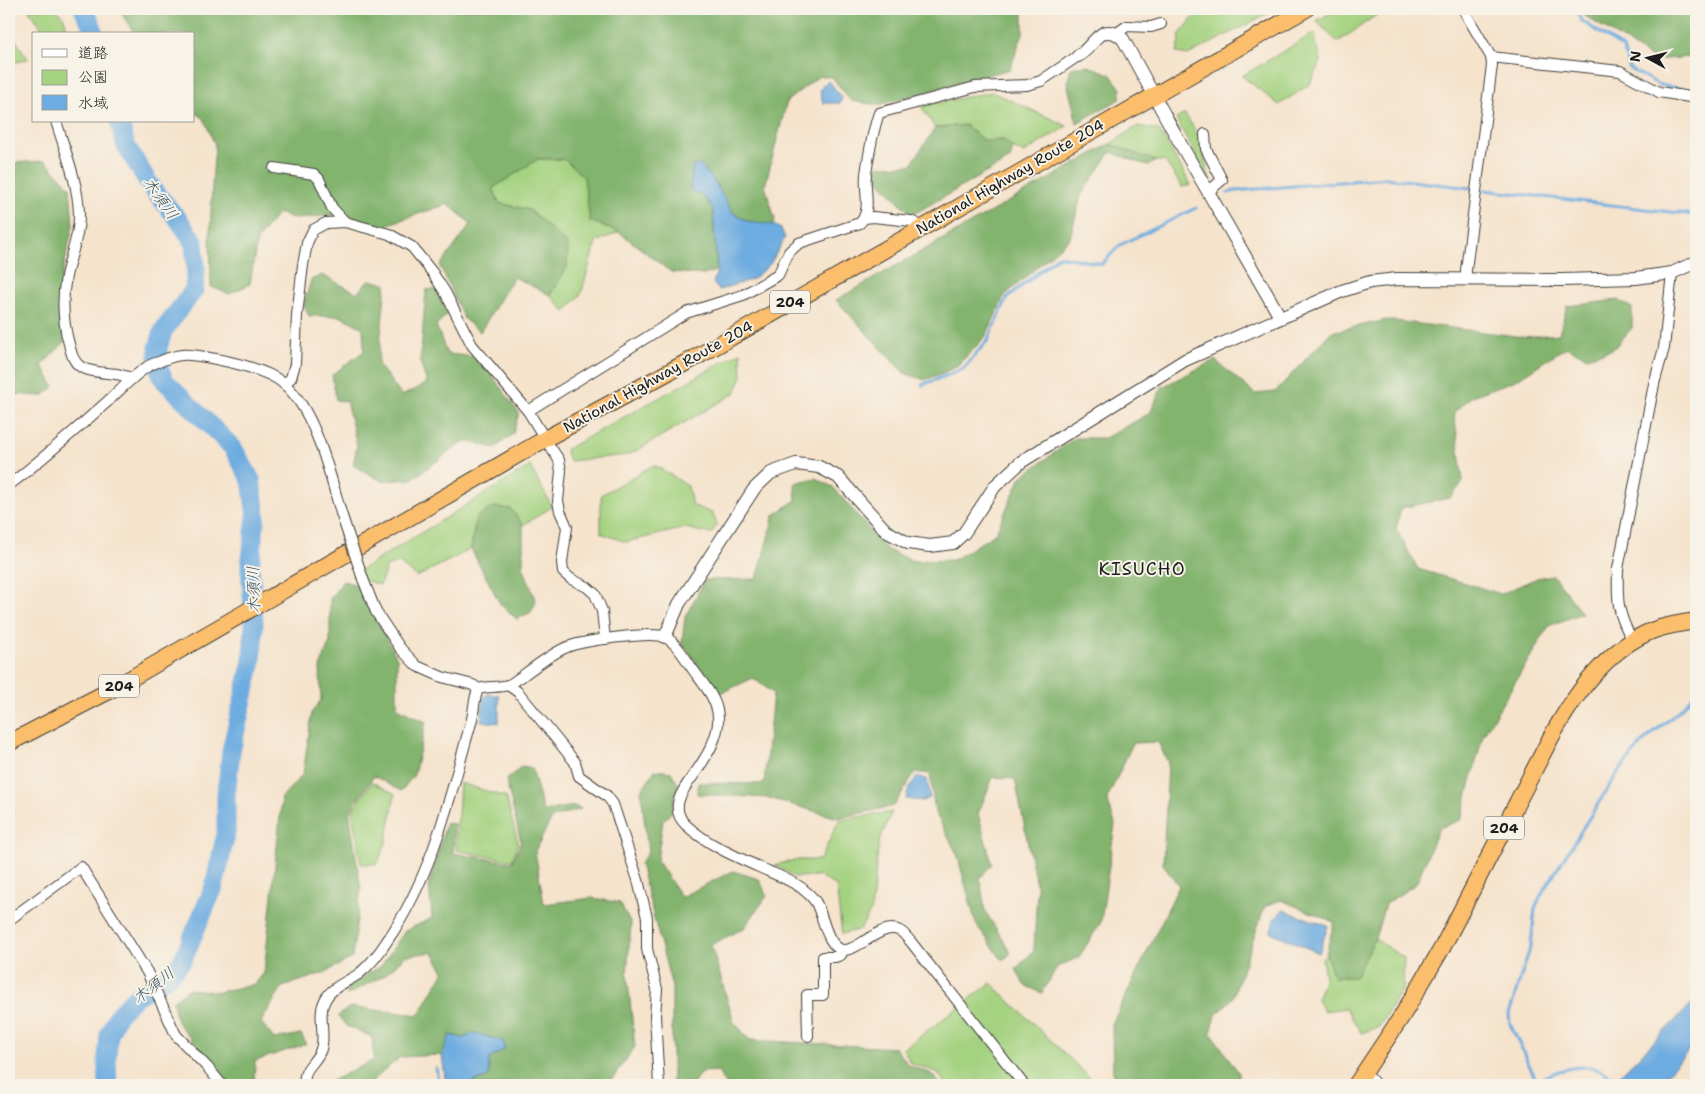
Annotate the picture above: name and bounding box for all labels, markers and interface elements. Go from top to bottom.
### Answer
legend [32,32,195,122]
north arrow [1622,32,1672,82]
text: 道路 [78,43,108,63]
text: N [1625,50,1645,63]
text: 公園 [78,67,108,87]
text: 水域 [78,93,108,113]
street label: National Highway Route 204 [912,115,1108,239]
water label: 木須川 [138,173,183,224]
road number: 204 [770,290,810,314]
street label: National Highway Route 204 [559,316,757,438]
district label: KISUCHO [1098,557,1186,581]
water label: 木須川 [242,566,265,614]
road number: 204 [99,674,139,698]
road number: 204 [1484,816,1524,840]
water label: 木須川 [128,962,179,1008]

